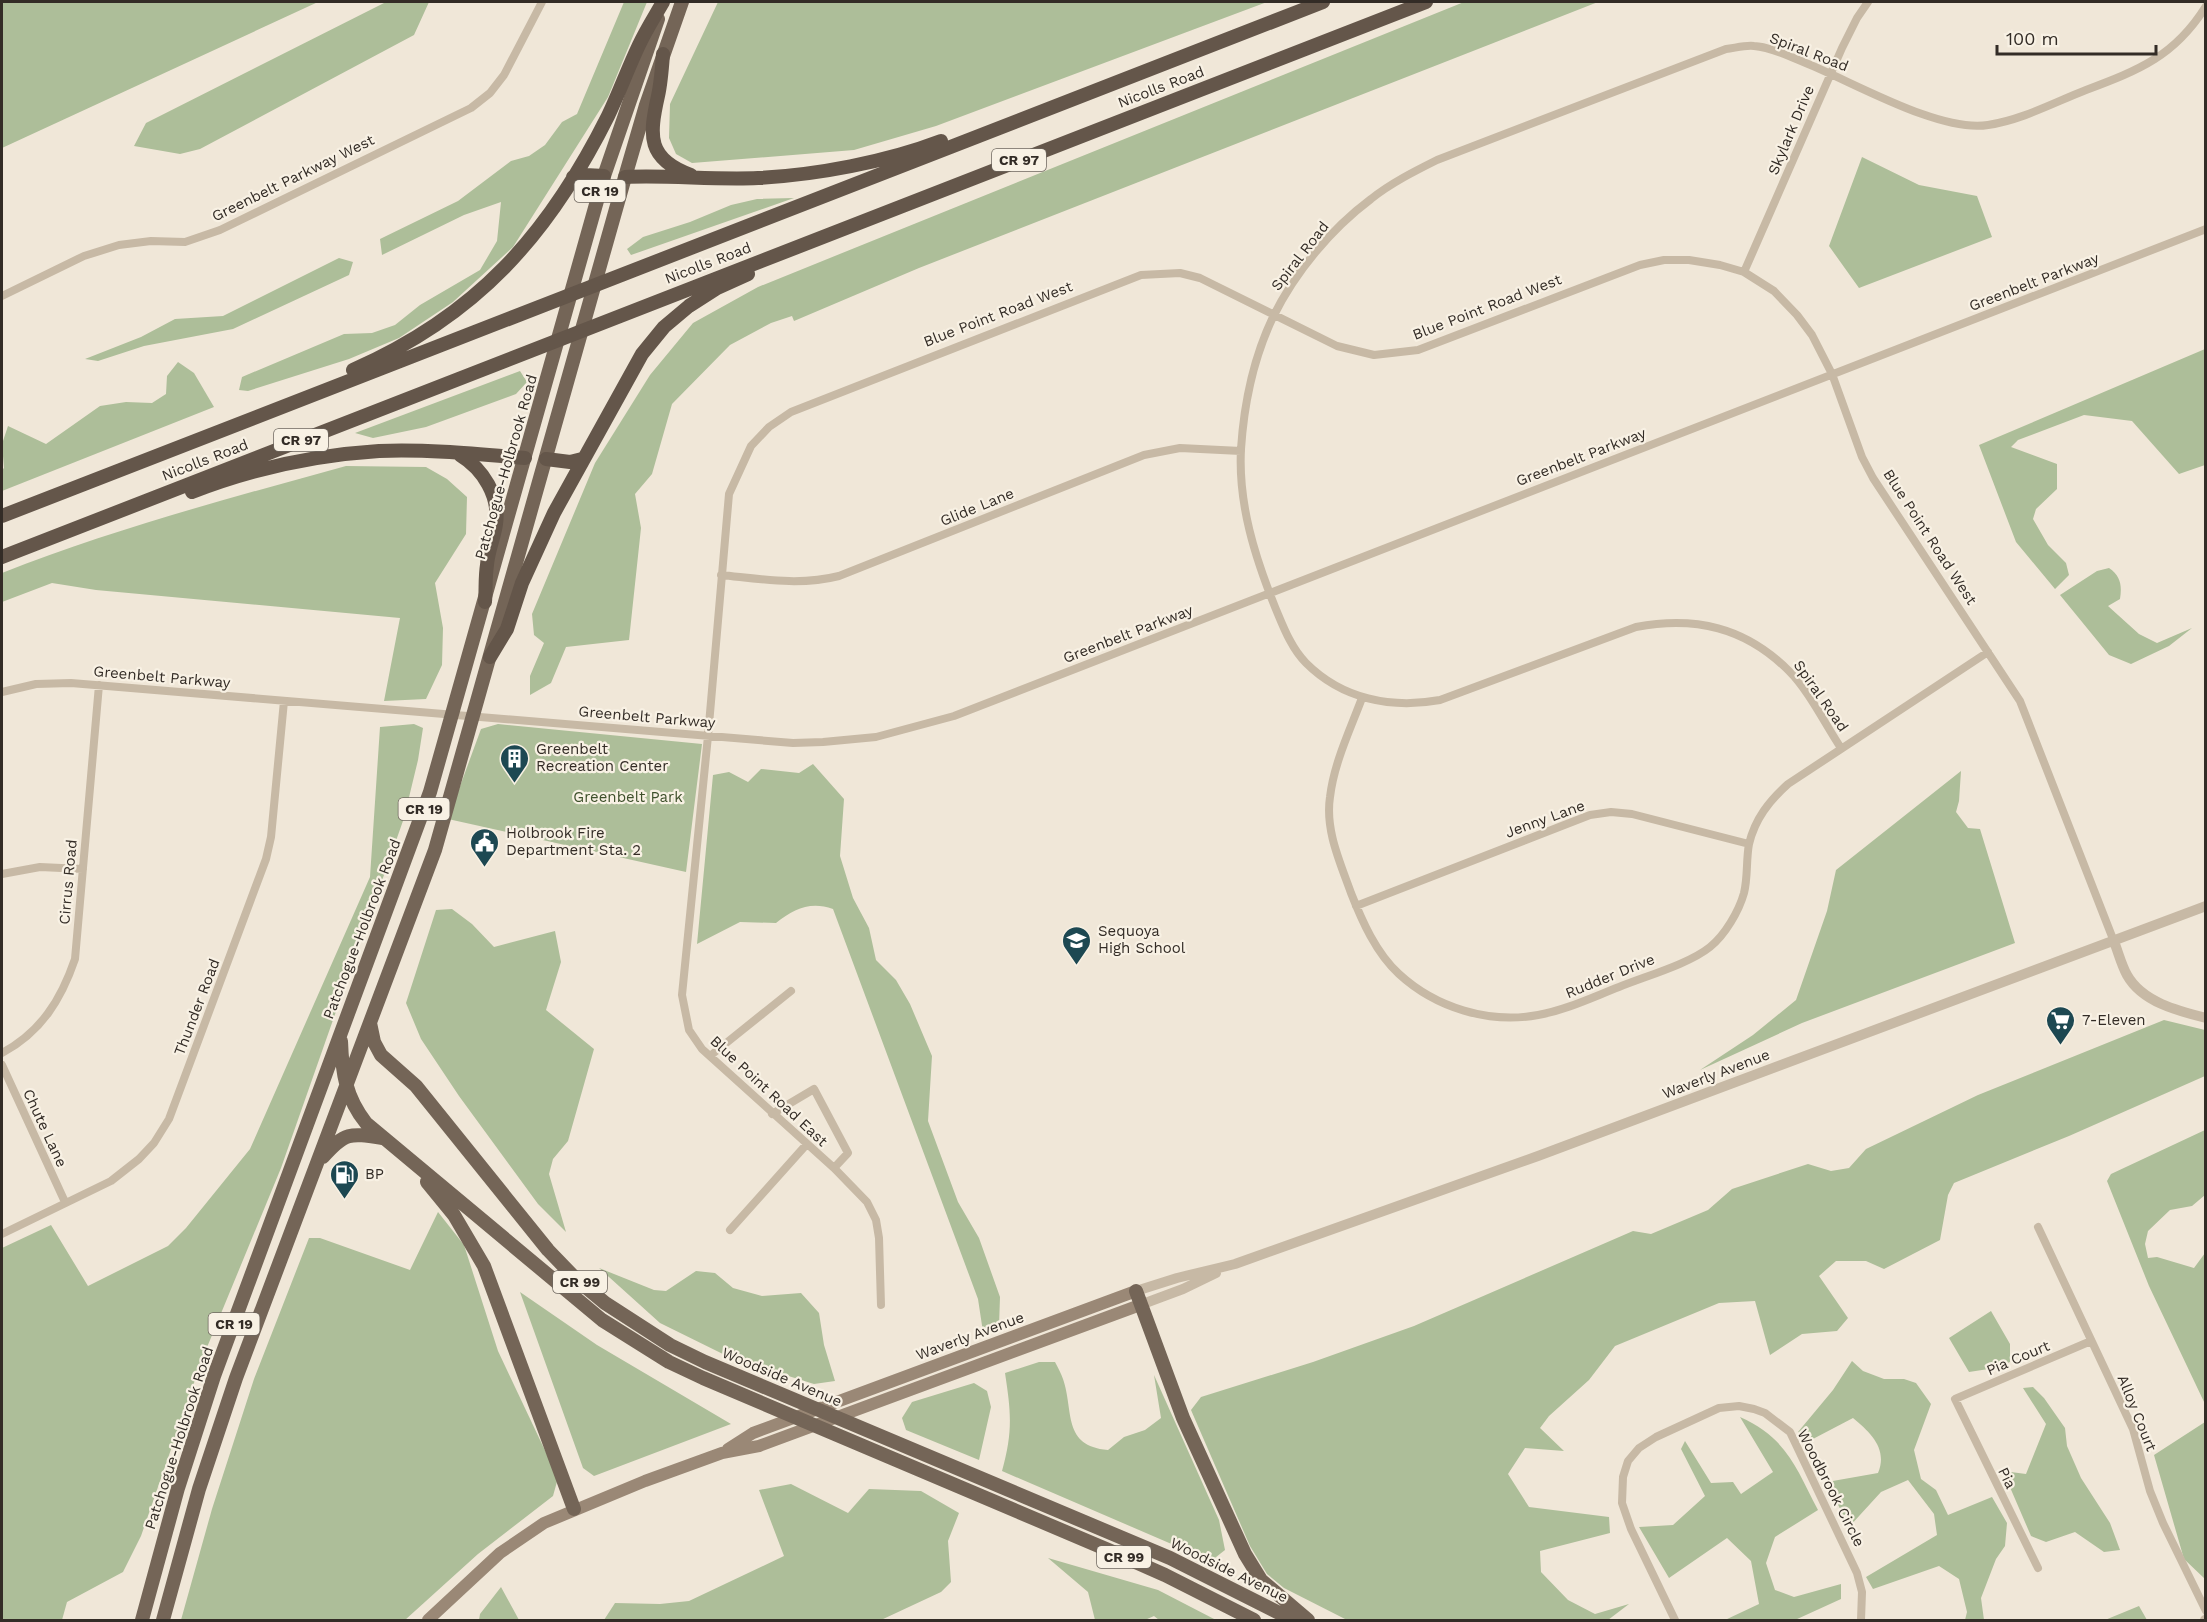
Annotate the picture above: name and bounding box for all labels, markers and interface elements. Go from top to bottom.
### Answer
scale bar [1997,18,2156,56]
text: 100 m [2006,28,2059,49]
street label: Spiral Road [1767,29,1851,75]
street label: Nicolls Road [1115,62,1207,112]
street label: Skylark Drive [1764,82,1818,178]
street label: Greenbelt Parkway West [209,130,378,225]
road number: CR 97 [992,149,1046,171]
road number: CR 19 [574,180,626,202]
street label: Spiral Road [1267,218,1333,294]
street label: Nicolls Road [662,238,754,288]
street label: Greenbelt Parkway [1967,249,2102,315]
street label: Blue Point Road West [1410,270,1565,344]
street label: Blue Point Road West [921,277,1076,351]
street label: Patchogue-Holbrook Road [471,372,541,562]
street label: Greenbelt Parkway [1514,424,1649,490]
road number: CR 97 [274,429,328,451]
street label: Nicolls Road [159,435,251,485]
street label: Blue Point Road West [1879,466,1981,609]
street label: Glide Lane [937,484,1017,530]
street label: Greenbelt Parkway [1061,601,1196,667]
street label: Spiral Road [1790,657,1852,735]
street label: Greenbelt Parkway [93,662,232,692]
street label: Greenbelt Parkway [578,702,717,732]
place label: Greenbelt Recreation Center [536,740,668,775]
building icon: Greenbelt Recreation Center [499,742,531,784]
park label: Greenbelt Park [573,788,683,806]
street label: Jenny Lane [1503,796,1587,842]
road number: CR 19 [398,798,450,820]
place label: Holbrook Fire Department Sta. 2 [506,824,641,859]
public building icon: Holbrook Fire Department Sta. 2 [469,826,501,868]
street label: Patchogue-Holbrook Road [319,836,405,1022]
street label: Cirrus Road [55,839,81,925]
place label: Sequoya High School [1098,922,1186,957]
school or university icon: Sequoya High School [1061,924,1093,966]
street label: Rudder Drive [1563,950,1657,1002]
street label: Thunder Road [170,956,224,1058]
supermarket icon: 7-Eleven [2045,1004,2077,1046]
place label: 7-Eleven [2082,1011,2146,1029]
street label: Blue Point Road East [707,1032,832,1151]
street label: Waverly Avenue [1660,1045,1772,1103]
street label: Chute Lane [19,1086,71,1170]
fuel station icon: BP [328,1158,360,1200]
place label: BP [365,1165,384,1183]
road number: CR 99 [553,1271,607,1293]
street label: Waverly Avenue [913,1308,1027,1364]
road number: CR 19 [208,1313,260,1335]
street label: Pia Court [1984,1336,2053,1379]
street label: Patchogue-Holbrook Road [141,1344,217,1532]
street label: Woodside Avenue [719,1344,845,1410]
street label: Alloy Court [2114,1372,2161,1455]
street label: Woodbrook Circle [1794,1426,1868,1550]
street label: Pia [1994,1464,2020,1492]
street label: Woodside Avenue [1167,1534,1291,1606]
road number: CR 99 [1097,1546,1151,1568]

